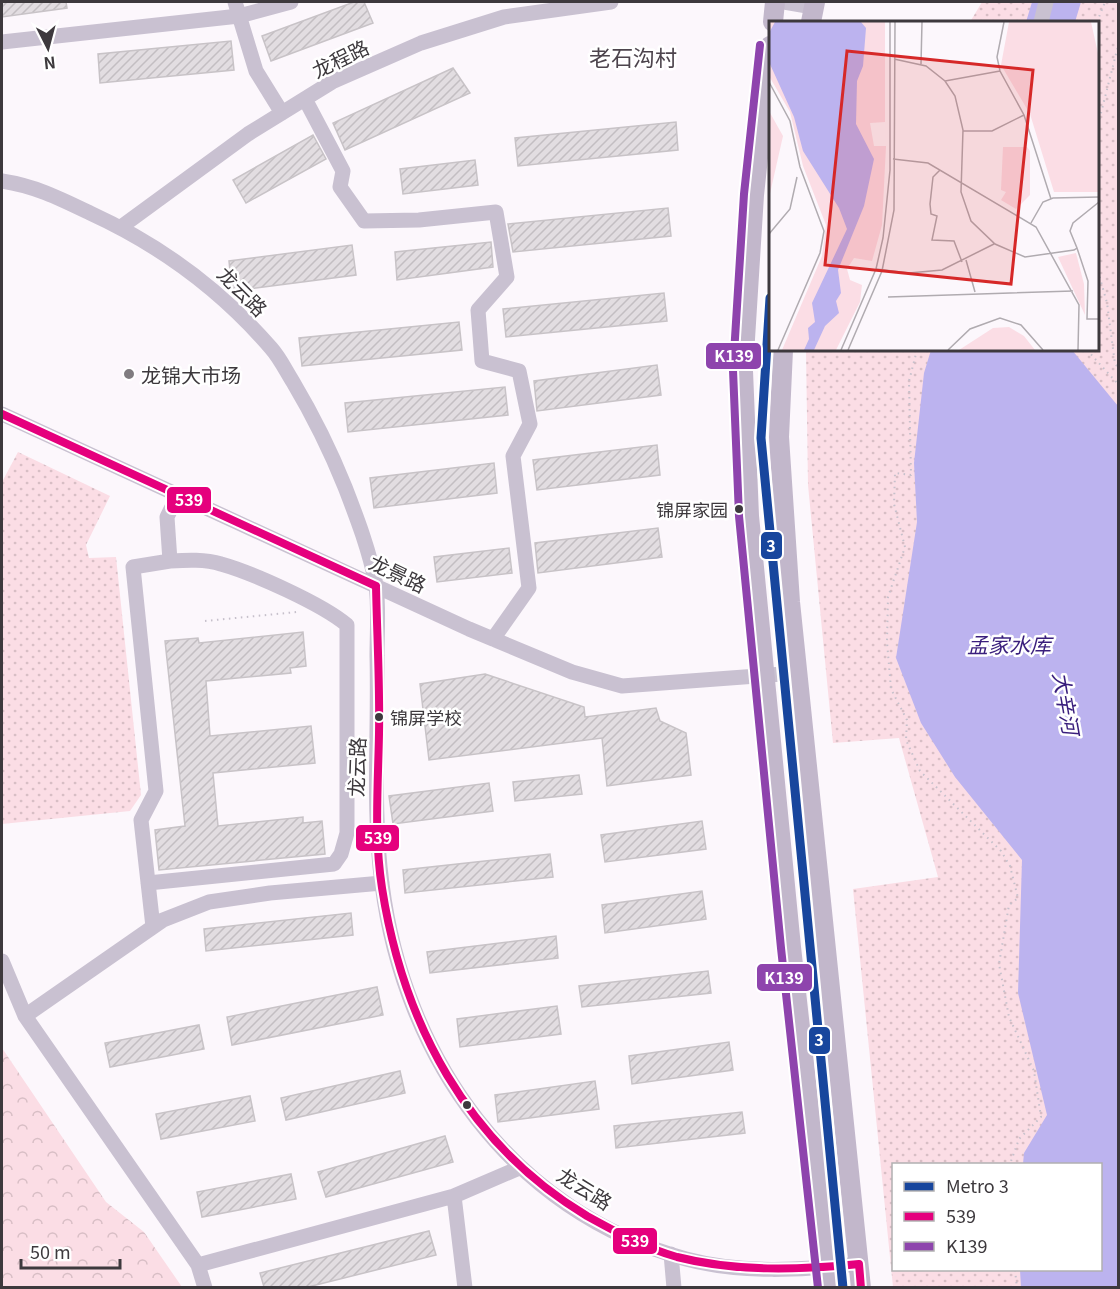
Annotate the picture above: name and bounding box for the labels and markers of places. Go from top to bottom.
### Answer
place label: 龙锦大市场 [141,360,241,389]
marker: 龙锦大市场 [122,367,136,381]
place label: 锦屏家园 [656,496,728,522]
marker: 锦屏家园 [733,503,745,515]
place label: 锦屏学校 [390,704,462,730]
marker: 锦屏学校 [373,711,385,723]
unlabelled marker [461,1099,473,1111]

